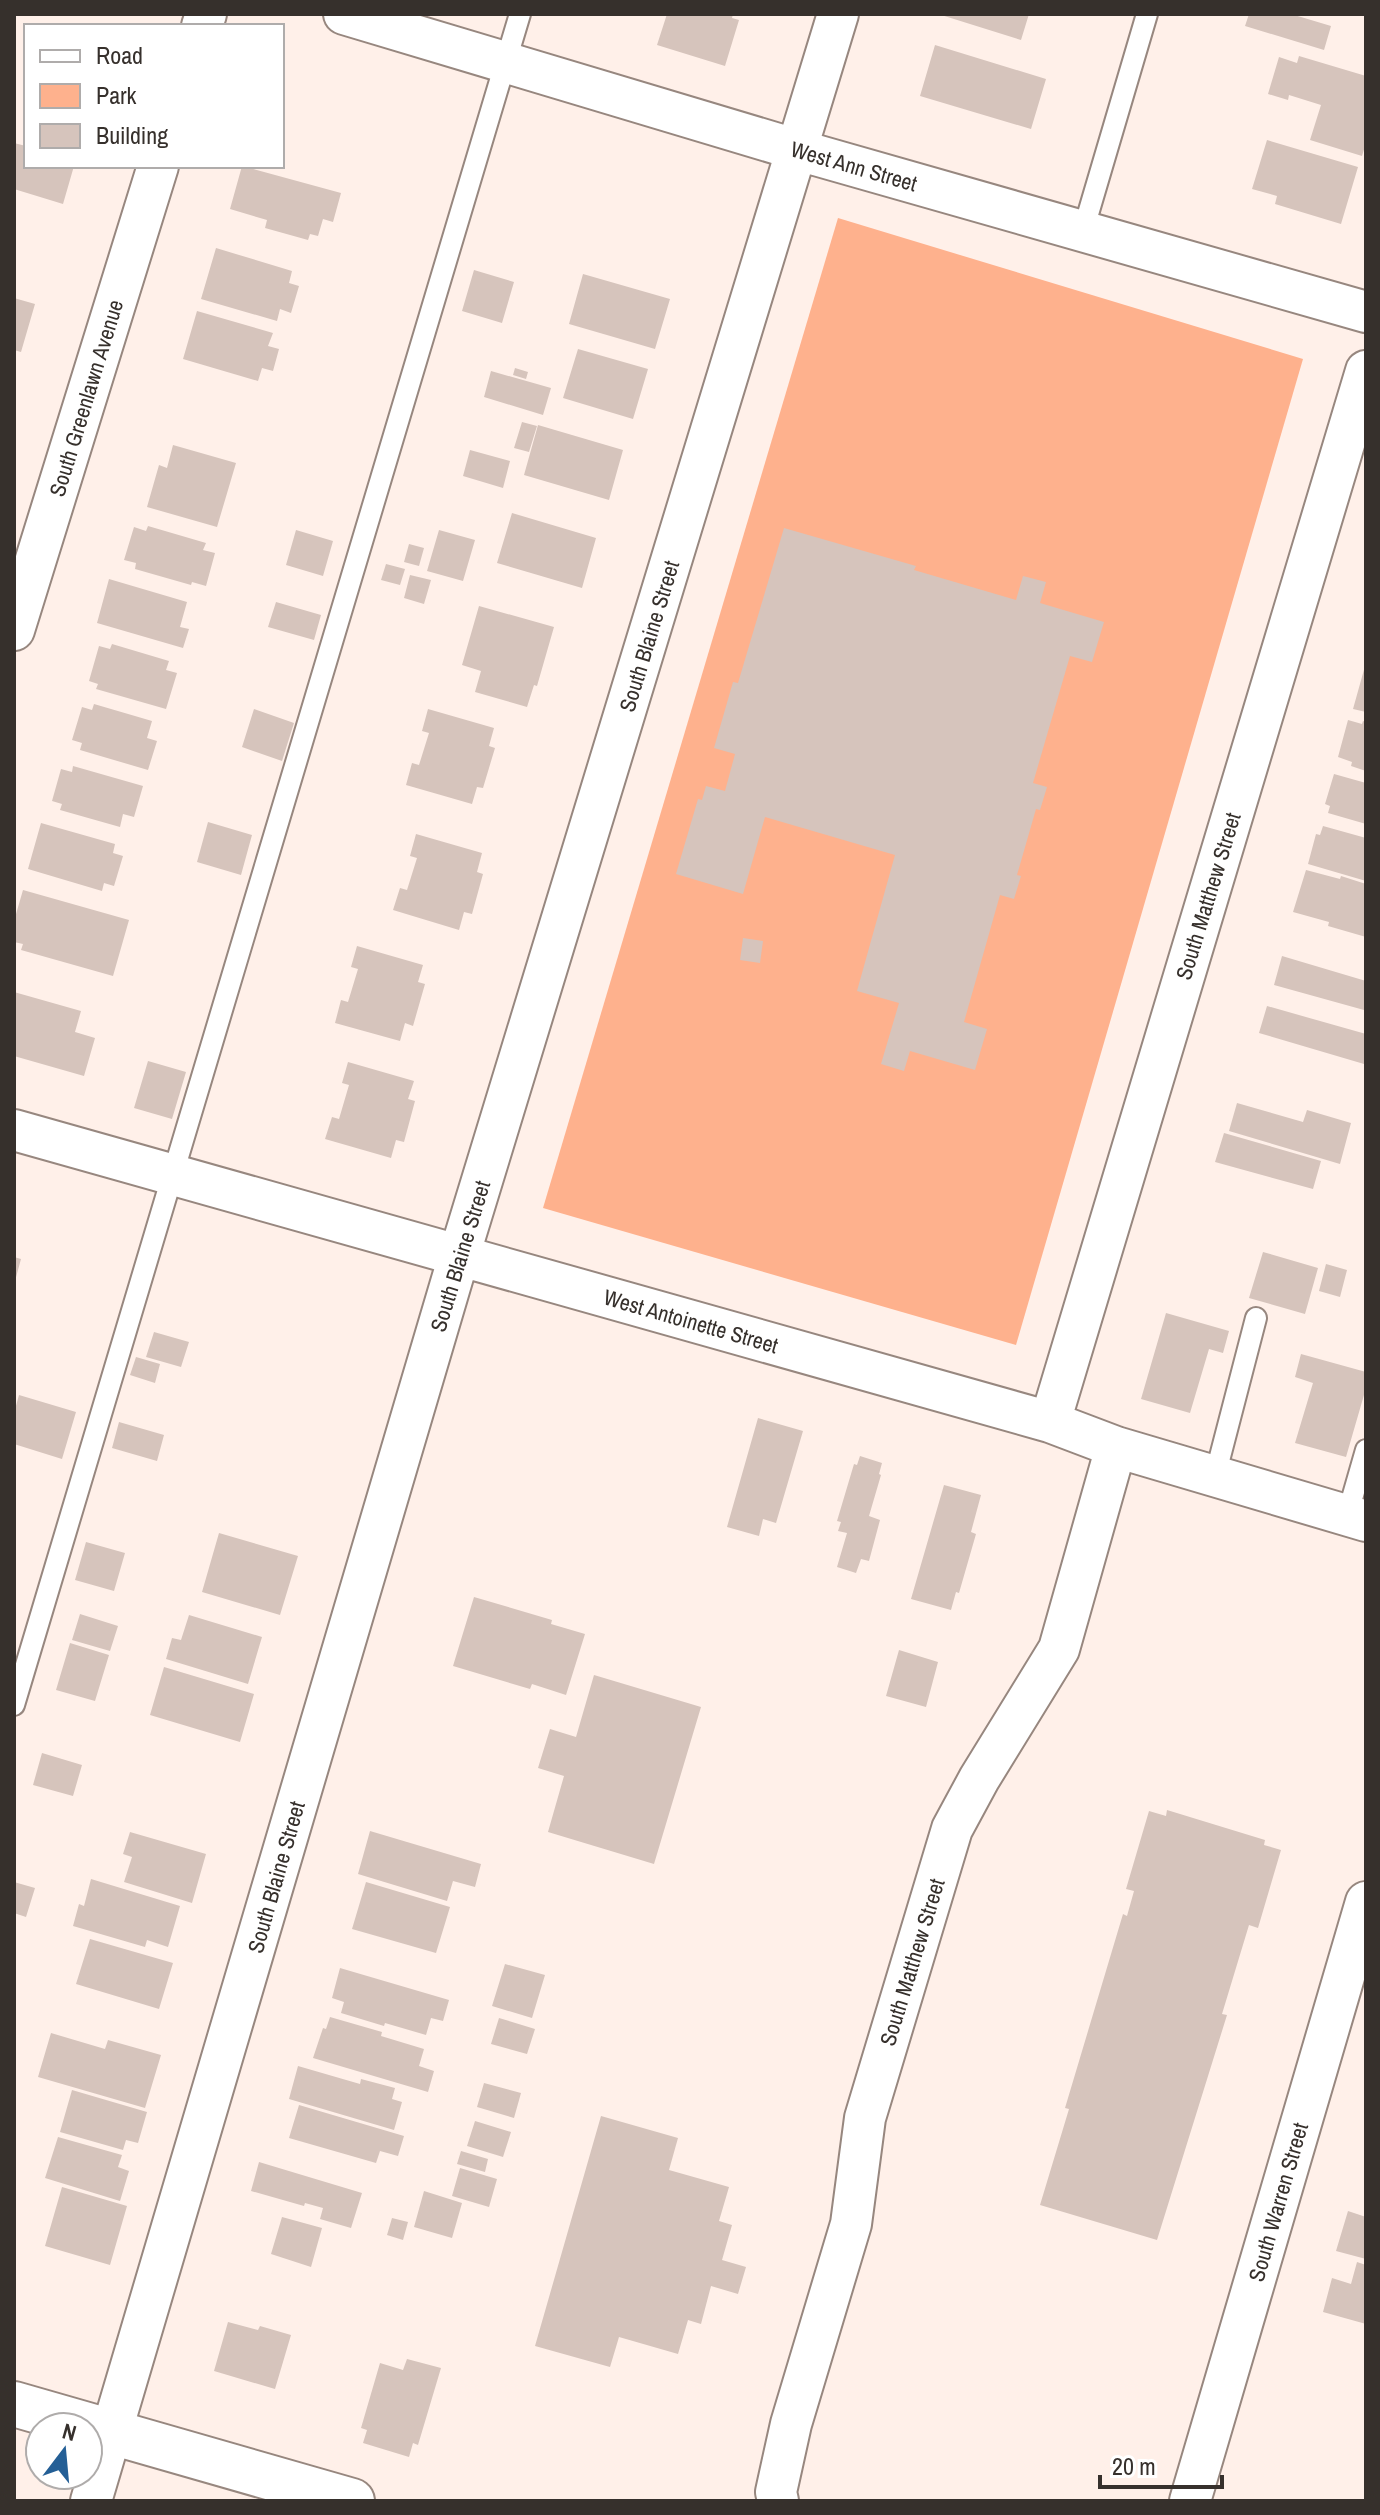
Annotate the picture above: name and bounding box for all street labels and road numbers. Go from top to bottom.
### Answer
street label: West Ann Street [787,134,921,198]
street label: South Greenlawn Avenue [42,296,130,500]
street label: South Blaine Street [612,557,686,715]
street label: South Matthew Street [1168,809,1248,983]
street label: South Blaine Street [423,1177,497,1335]
street label: West Antoinette Street [600,1282,782,1360]
street label: South Blaine Street [240,1798,312,1956]
street label: South Matthew Street [872,1875,952,2049]
street label: South Warren Street [1241,2119,1315,2285]

